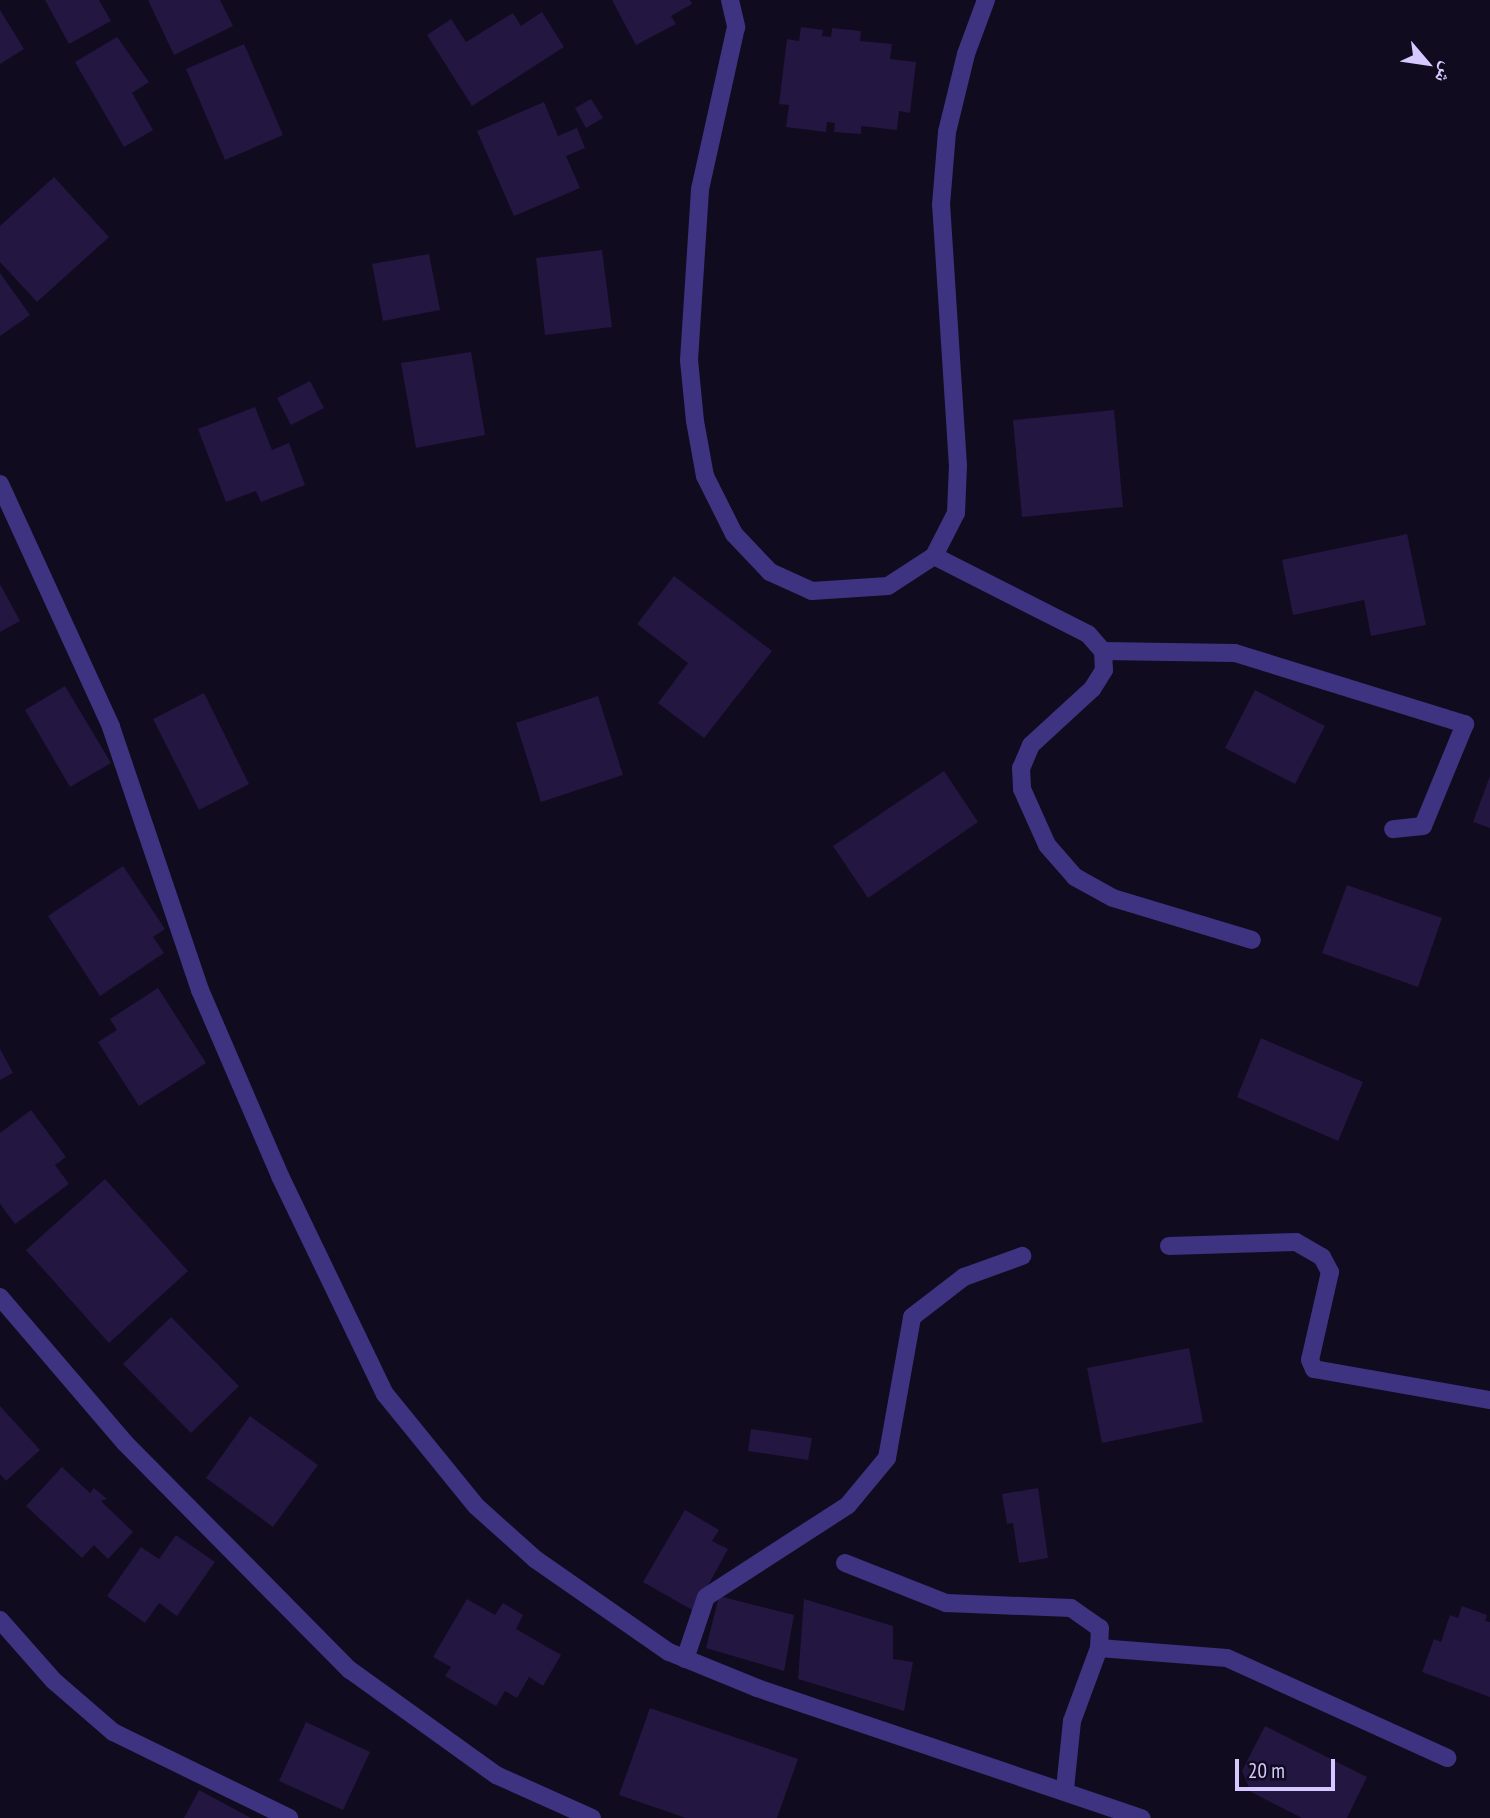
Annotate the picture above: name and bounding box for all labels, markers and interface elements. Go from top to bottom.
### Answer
north arrow [1392,28,1462,98]
text: ش [1430,59,1461,88]
scale bar [1238,1744,1338,1788]
text: 20 m [1248,1757,1285,1784]

